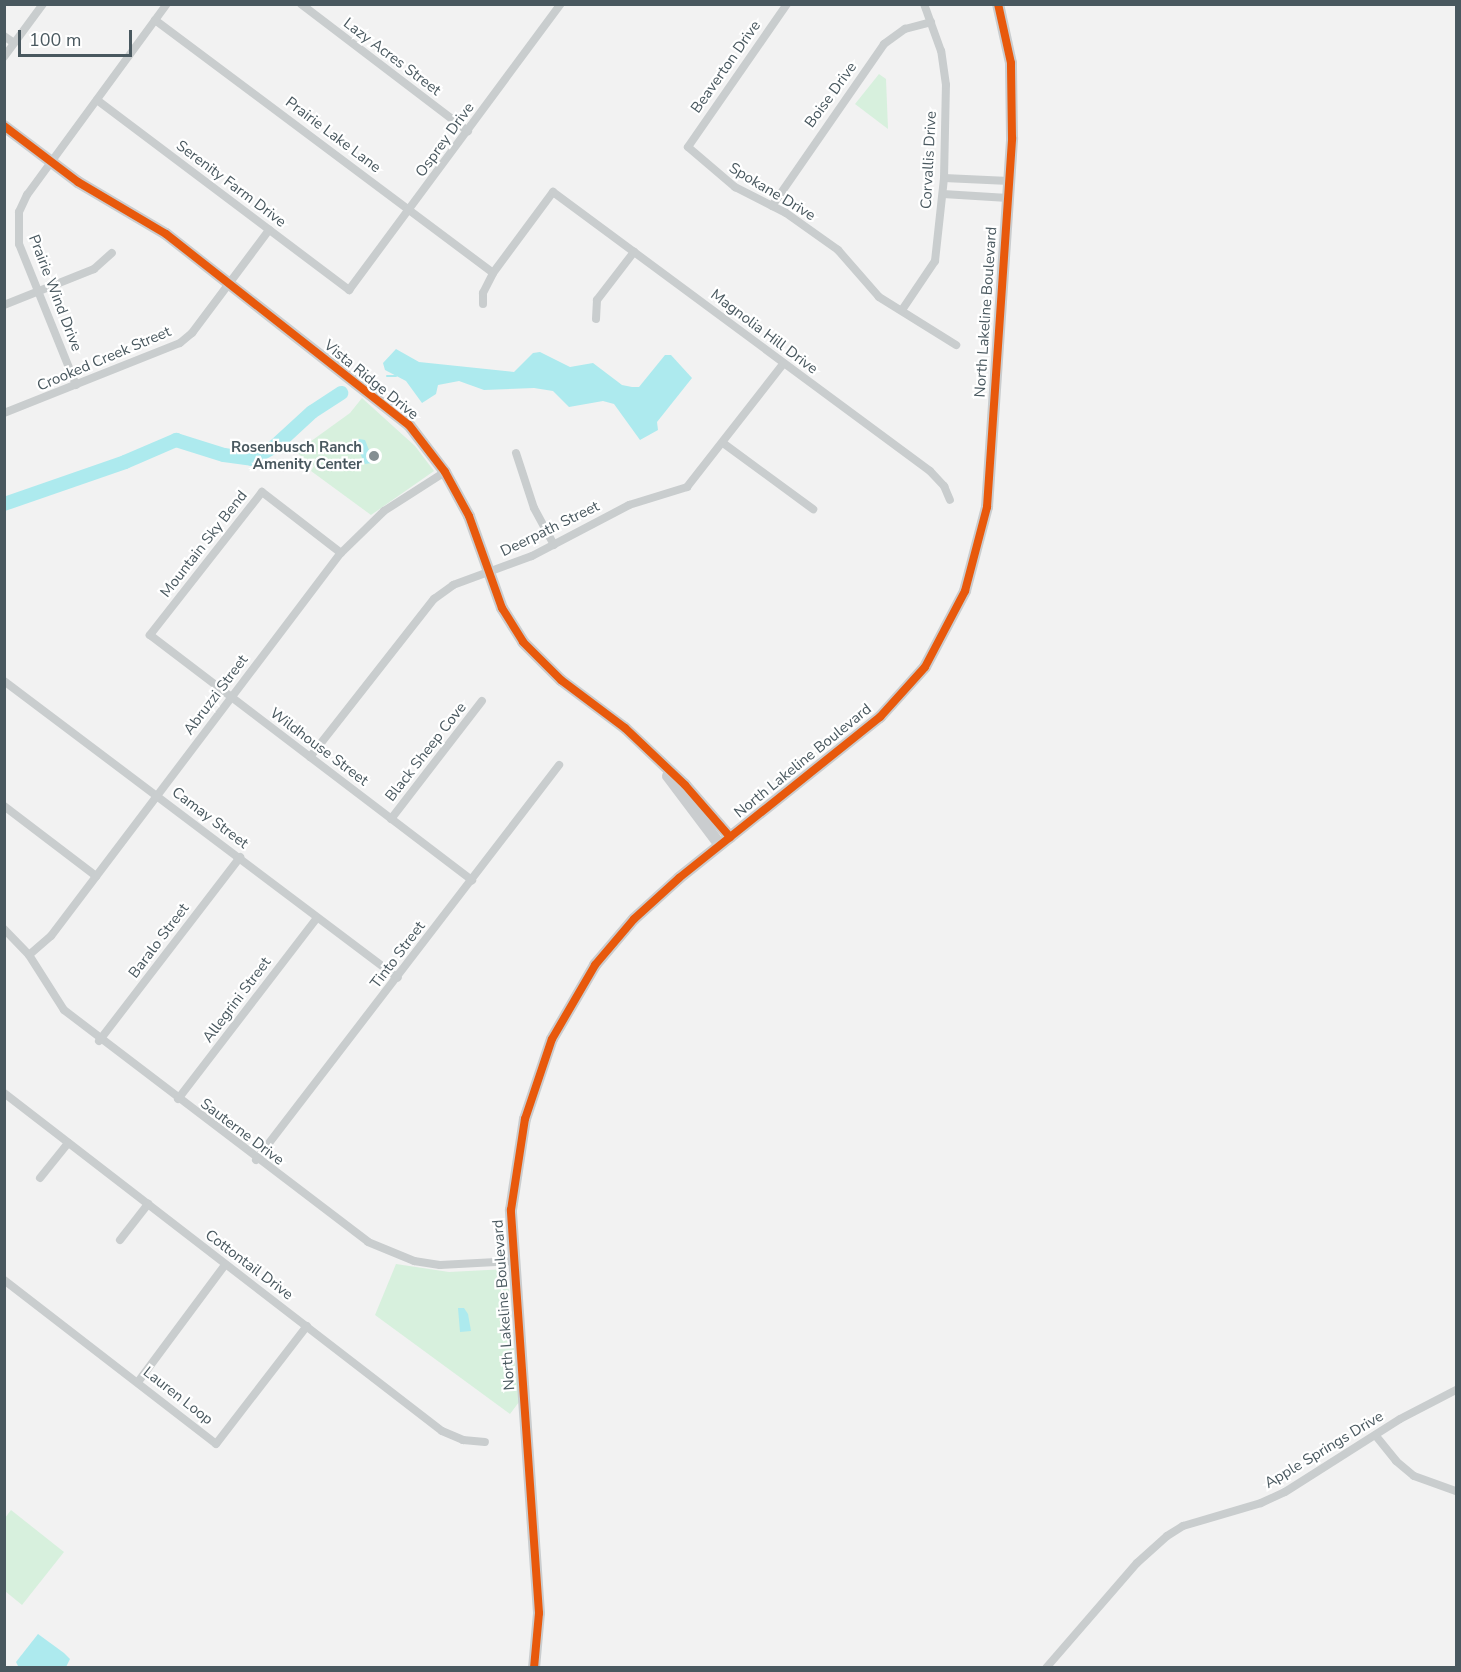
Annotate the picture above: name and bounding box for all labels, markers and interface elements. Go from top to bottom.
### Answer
street label: Lazy Acres Street [340,14,444,100]
street label: Beaverton Drive [687,17,765,117]
scale bar [21,18,135,56]
text: 100 m [29,28,81,52]
street label: Boise Drive [801,59,861,131]
street label: Prairie Lake Lane [282,93,384,177]
street label: Osprey Drive [412,99,478,181]
street label: Corvallis Drive [917,110,941,210]
street label: Serenity Farm Drive [173,137,289,231]
street label: Spokane Drive [726,159,818,225]
street label: North Lakeline Boulevard [971,226,1001,398]
street label: Prairie Wind Drive [24,232,86,354]
street label: Magnolia Hill Drive [707,286,821,378]
street label: Crooked Creek Street [34,323,174,395]
street label: Vista Ridge Drive [320,336,422,424]
place label: Rosenbusch Ranch Amenity Center [231,438,362,473]
marker: Rosenbusch Ranch Amenity Center [367,449,381,463]
street label: Mountain Sky Bend [157,487,251,601]
street label: Deerpath Street [498,497,602,561]
street label: Abruzzi Street [180,651,252,739]
street label: Black Sheep Cove [382,699,470,805]
street label: North Lakeline Boulevard [731,700,875,822]
street label: Wildhouse Street [266,704,372,790]
street label: Camay Street [168,783,252,853]
street label: Baralo Street [125,900,193,982]
street label: Tinto Street [367,918,429,992]
street label: Allegrini Street [199,954,275,1046]
street label: Sauterne Drive [197,1095,287,1169]
street label: North Lakeline Boulevard [489,1219,519,1391]
street label: Cottontail Drive [201,1226,297,1304]
street label: Lauren Loop [140,1363,216,1429]
street label: Apple Springs Drive [1261,1407,1387,1493]

